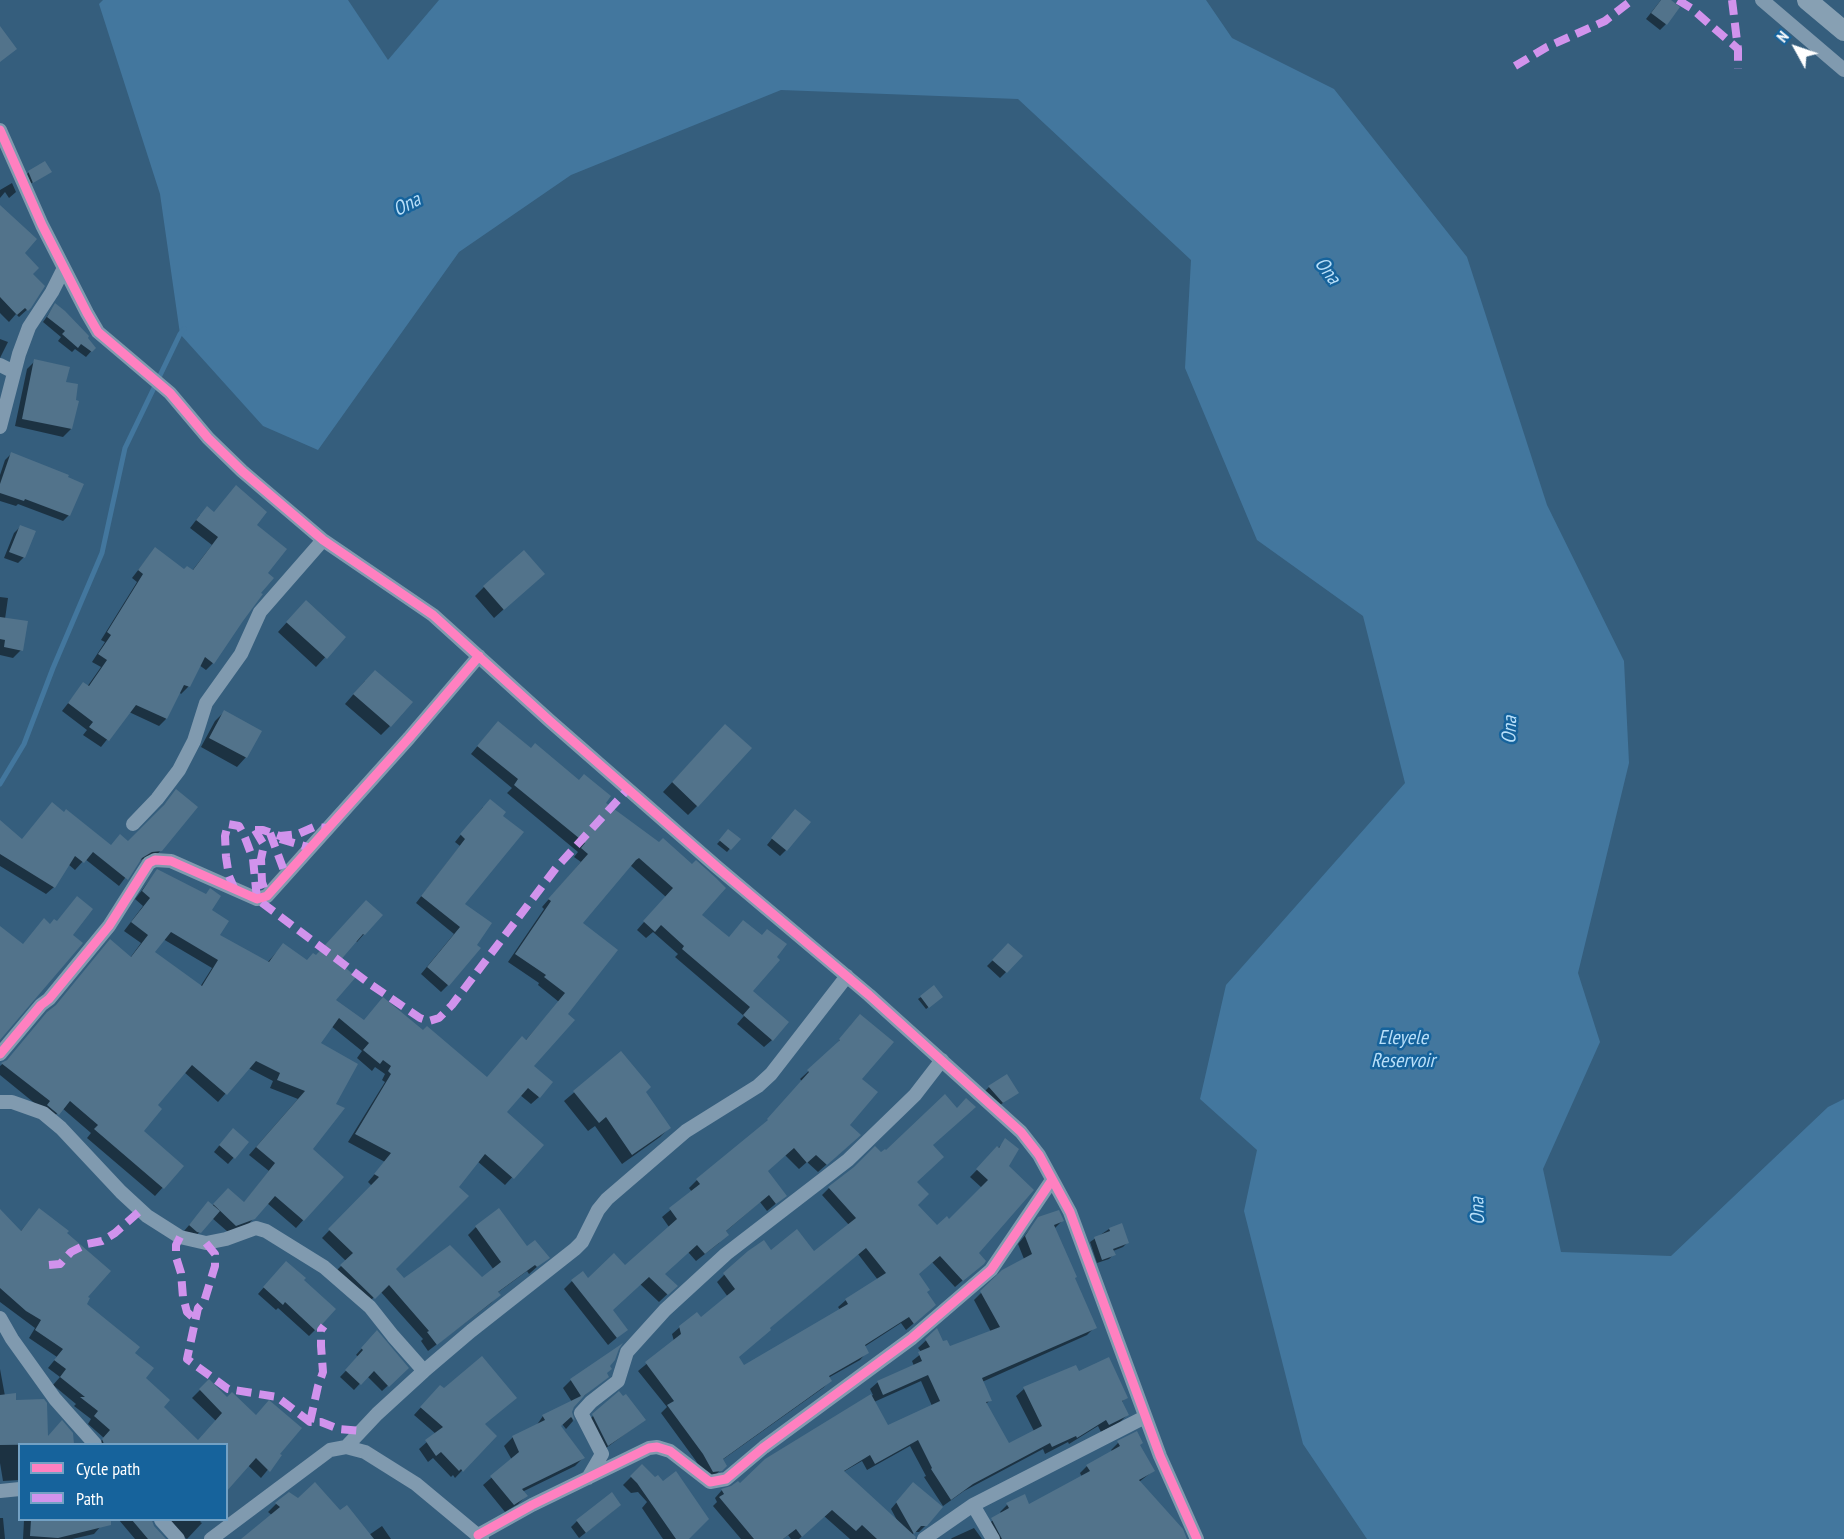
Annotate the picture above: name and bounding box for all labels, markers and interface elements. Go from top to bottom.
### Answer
north arrow [1766,18,1826,78]
text: N [1772,27,1793,46]
water label: Ona [389,188,425,222]
water label: Ona [1309,253,1345,289]
water label: Ona [1498,716,1522,744]
water label: Eleyele Reservoir [1371,1026,1435,1073]
water label: Ona [1466,1197,1490,1225]
legend [18,1443,228,1521]
text: Cycle path [76,1457,140,1480]
text: Path [76,1487,104,1510]

